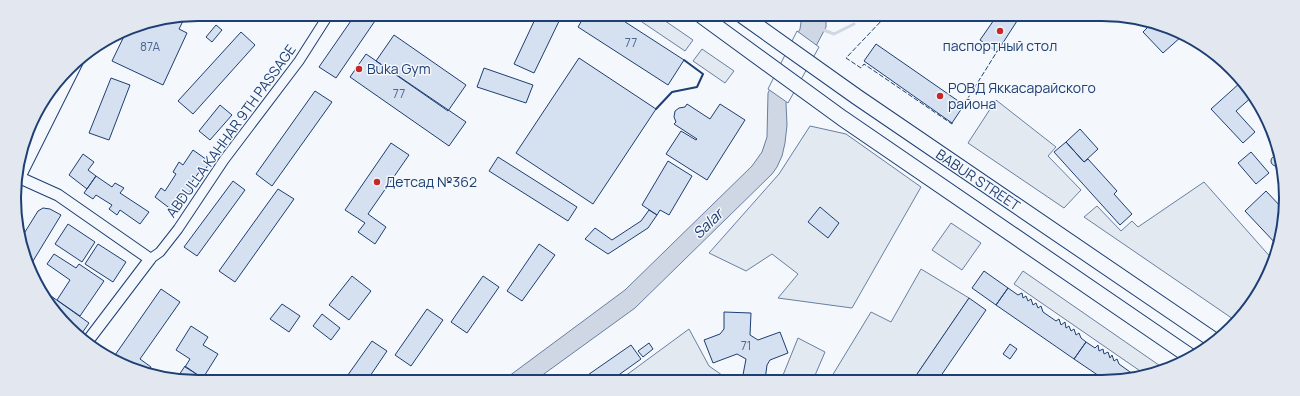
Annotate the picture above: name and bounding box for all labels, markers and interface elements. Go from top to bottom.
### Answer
marker: паспортный стол [995,26,1005,36]
house number: 77 [625,34,637,51]
place label: паспортный стол [943,36,1057,55]
house number: 87A [140,38,160,55]
street label: ABDULLA KAHHAR 9TH PASSAGE [161,41,300,221]
place label: Buka Gym [367,59,431,78]
marker: Buka Gym [354,64,364,74]
place label: РОВД Яккасарайского района [948,78,1096,113]
house number: 77 [393,85,405,102]
marker: РОВД Яккасарайского района [935,91,945,101]
street label: BABUR STREET [933,144,1025,215]
place label: Детсад №362 [385,172,477,191]
marker: Детсад №362 [372,177,382,187]
water label: Salar [688,202,729,243]
house number: 71 [741,337,751,354]

